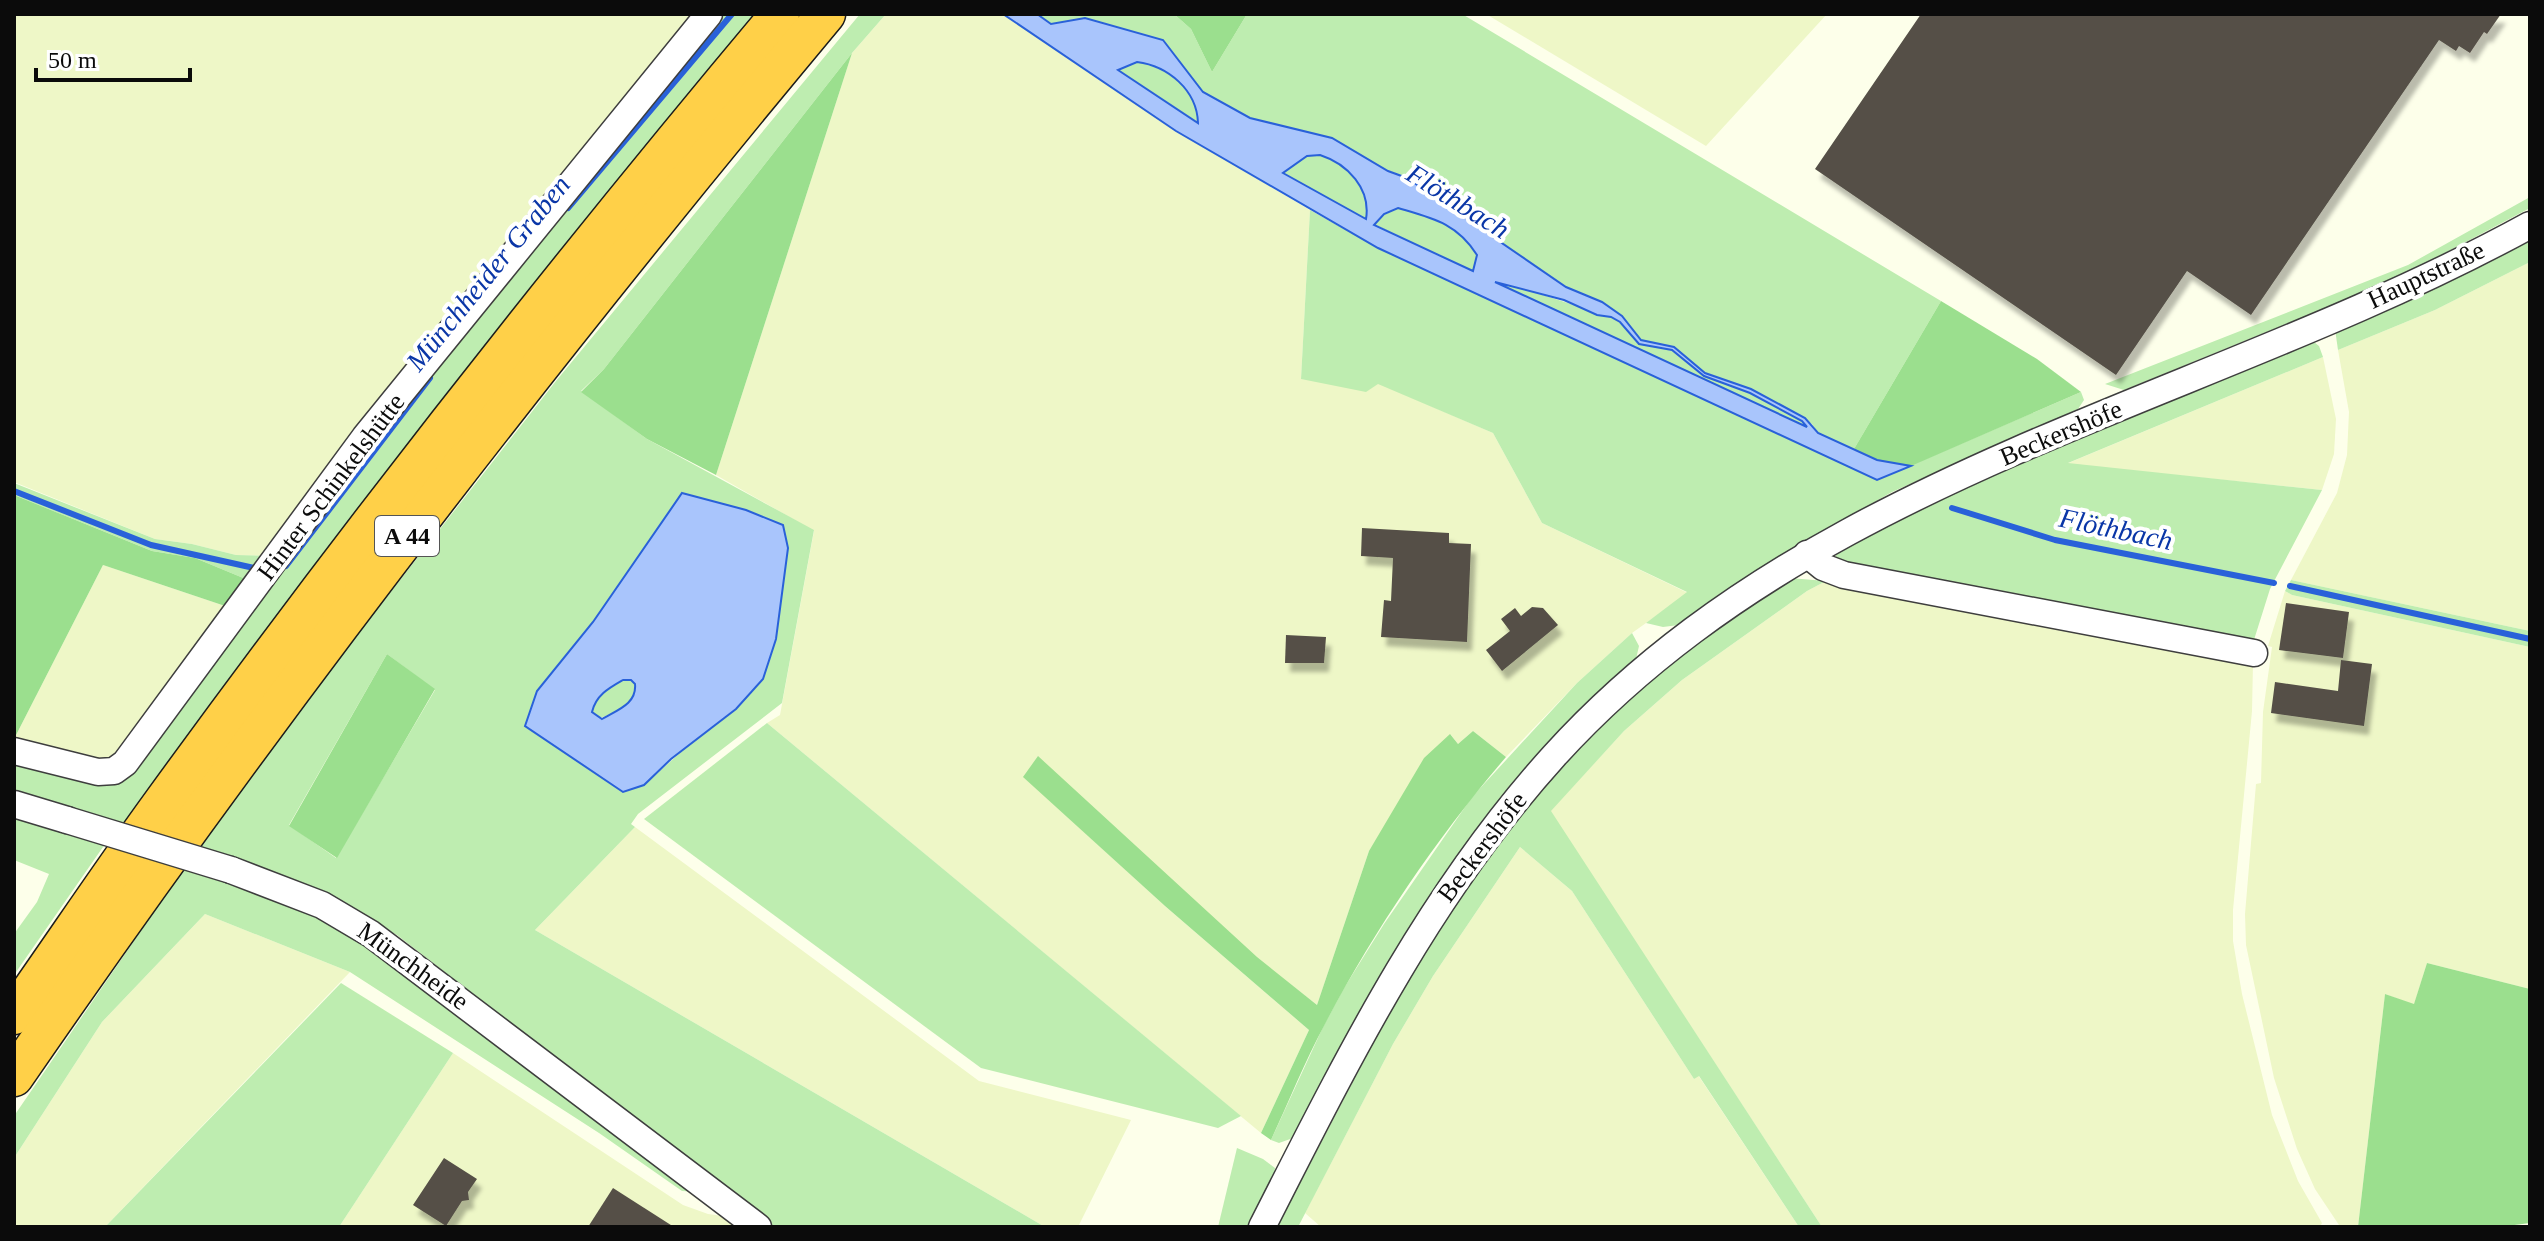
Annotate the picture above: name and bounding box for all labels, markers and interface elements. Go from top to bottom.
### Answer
scale bar [36,32,190,82]
text: 50 m [48,47,97,73]
water label: Flöthbach [1400,157,1515,245]
water label: Münchheider Graben [399,169,576,377]
street label: Hauptstraße [2363,235,2489,315]
street label: Hinter Schinkelshütte [251,388,411,586]
street label: Beckershöfe [1996,394,2126,472]
water label: Flöthbach [2056,502,2176,556]
road number: A 44 [375,516,439,556]
street label: Beckershöfe [1431,786,1533,908]
street label: Münchheide [352,916,474,1016]

